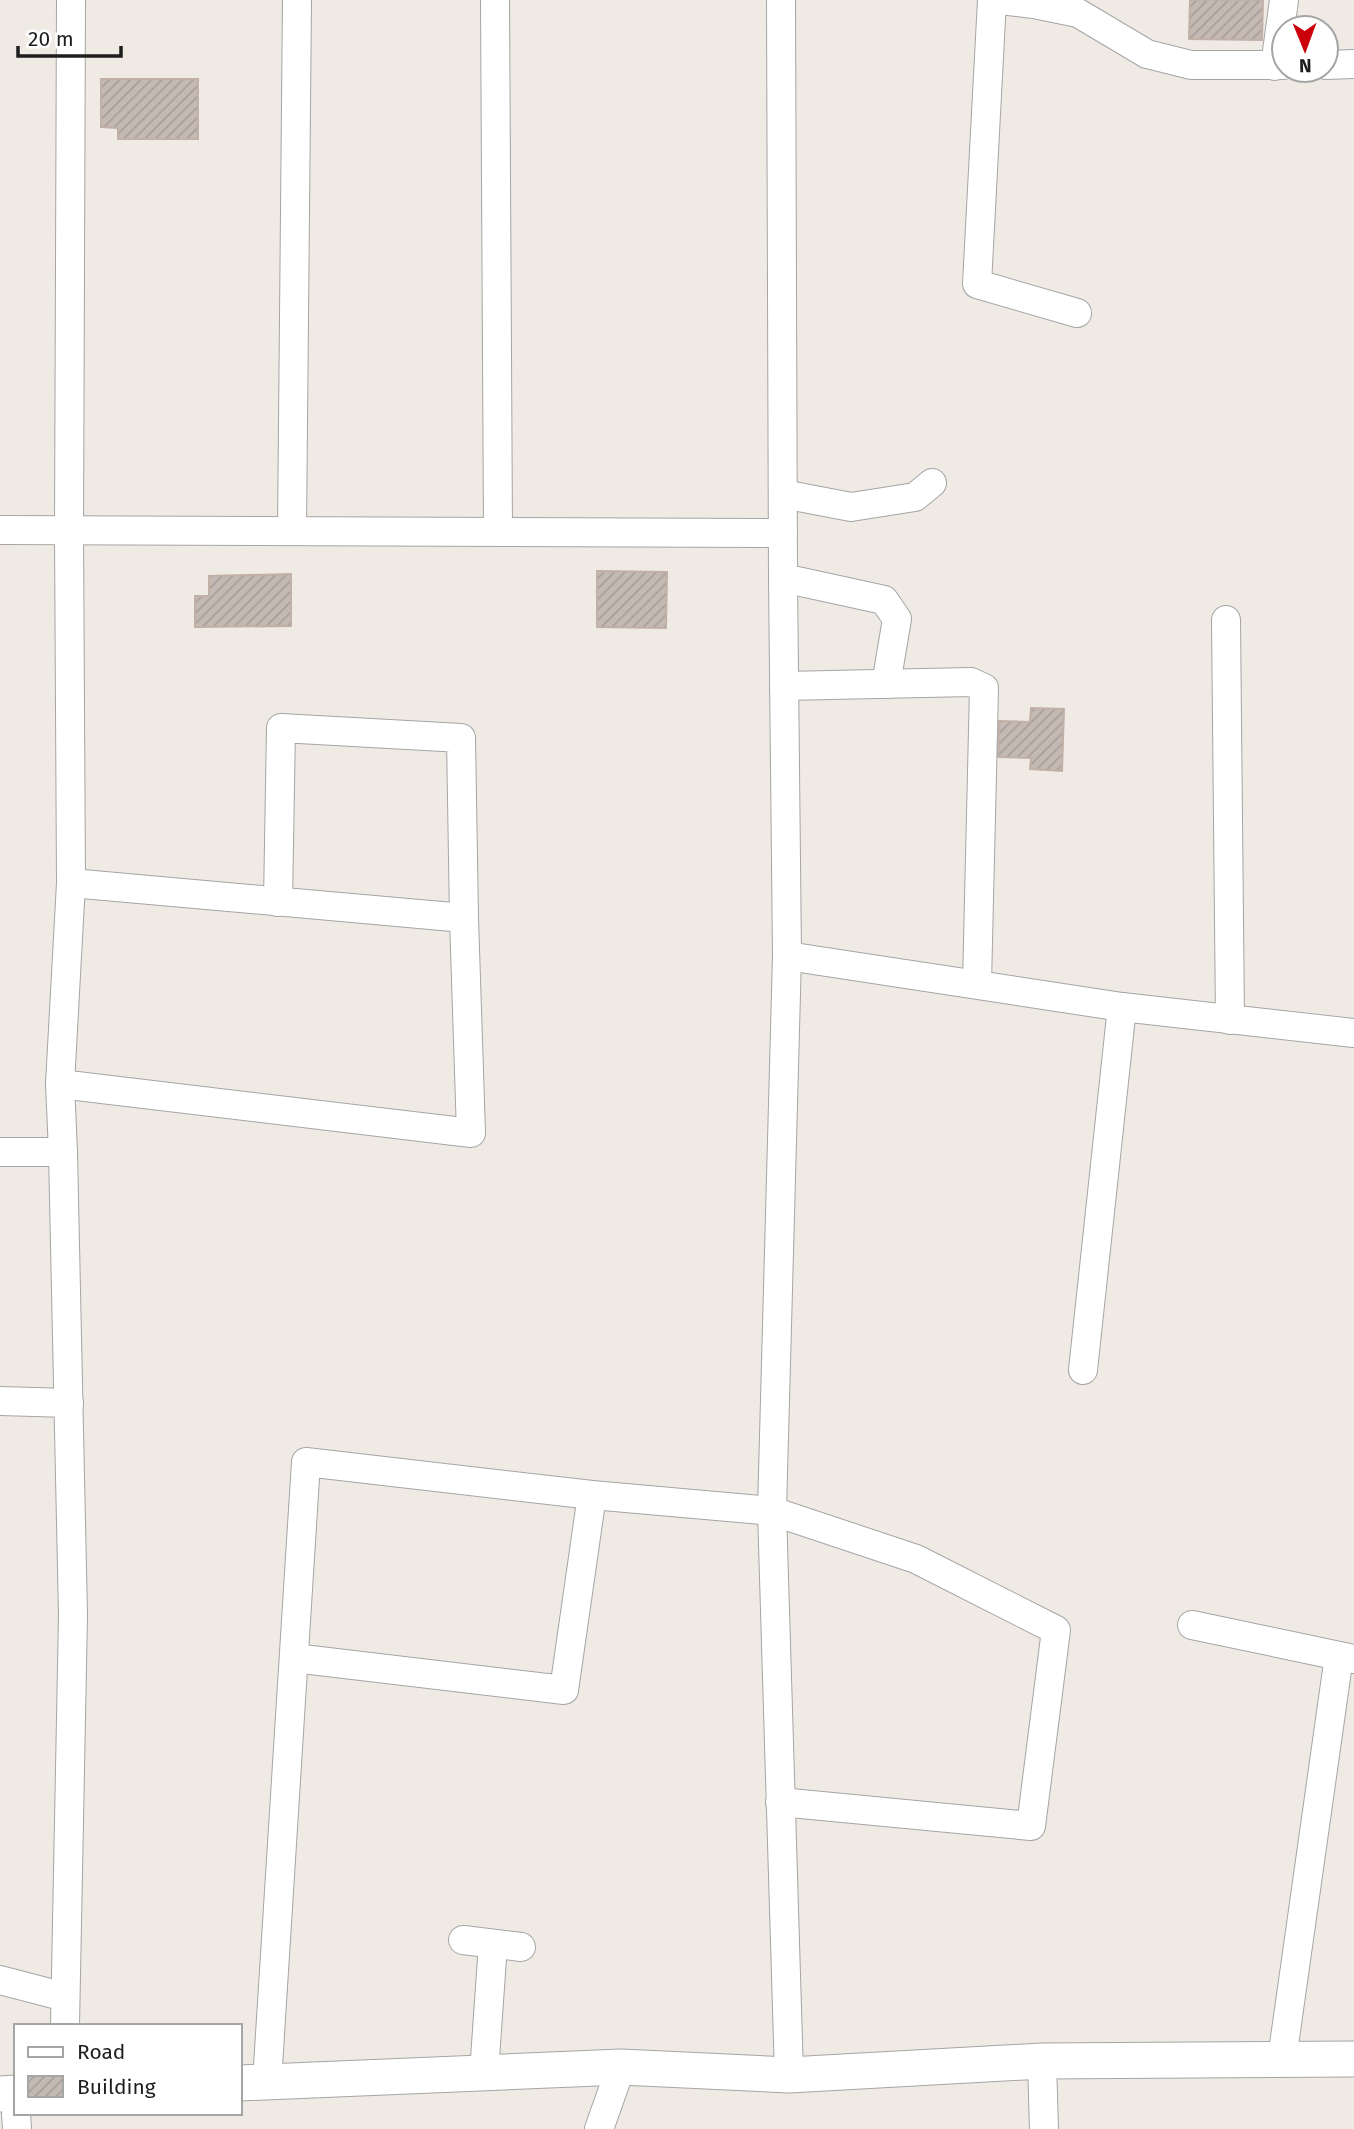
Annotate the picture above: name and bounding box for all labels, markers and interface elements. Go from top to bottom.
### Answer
scale bar [18,14,121,58]
north arrow [1270,14,1340,84]
text: 20 m [28,26,74,52]
text: N [1299,54,1312,77]
legend [14,2024,242,2115]
text: Road [77,2039,125,2065]
text: Building [77,2074,156,2100]

